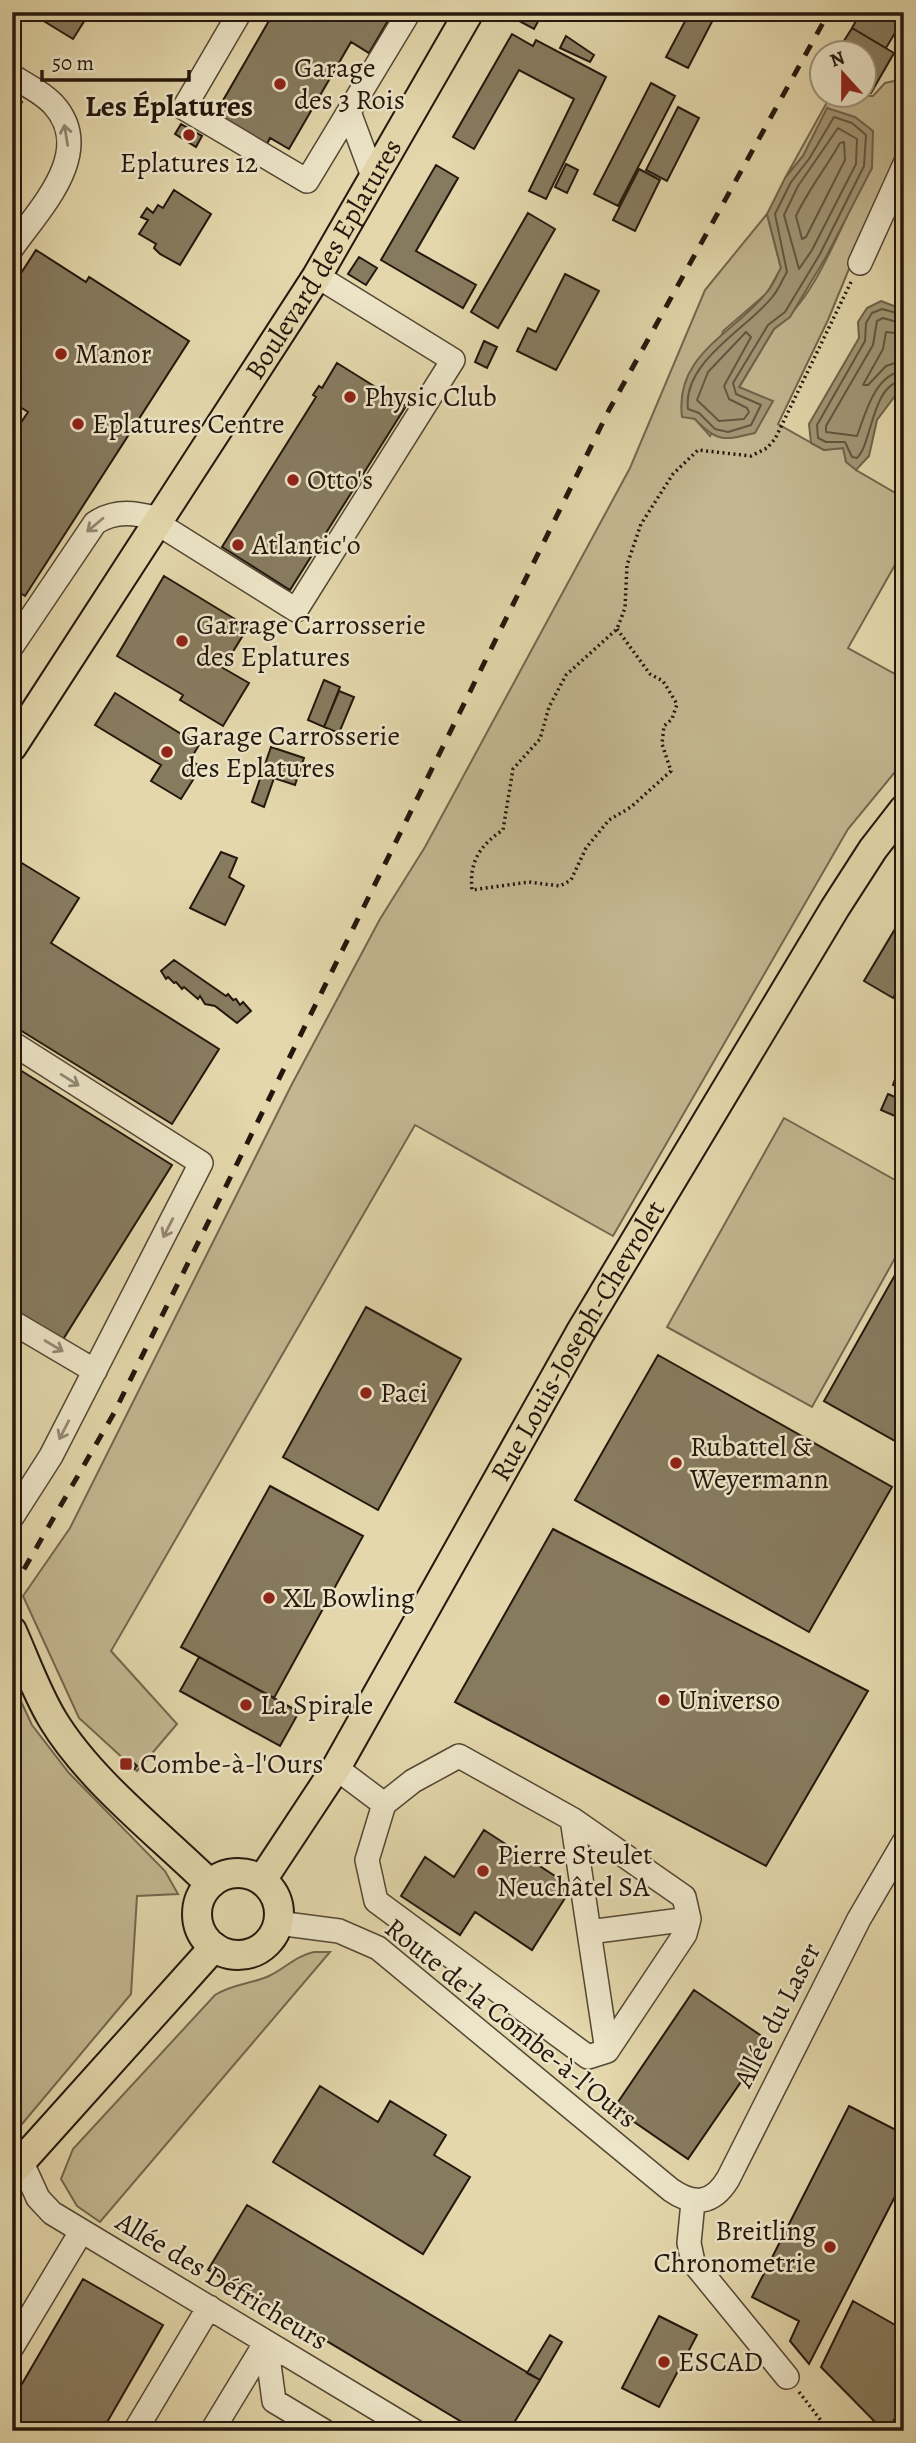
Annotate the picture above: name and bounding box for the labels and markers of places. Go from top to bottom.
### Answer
place label: Garage des 3 Rois [294,49,405,119]
marker: Garage des 3 Rois [272,76,288,92]
marker: Eplatures 12 [181,127,197,143]
place label: Eplatures 12 [120,144,258,182]
place label: Manor [75,335,152,373]
marker: Manor [53,346,69,362]
place label: Physic Club [364,378,497,416]
marker: Physic Club [342,389,358,405]
place label: Eplatures Centre [92,405,284,443]
marker: Eplatures Centre [70,416,86,432]
place label: Otto's [307,461,373,499]
marker: Otto's [285,472,301,488]
place label: Atlantic'o [251,526,361,564]
marker: Atlantic'o [230,537,246,553]
place label: Garrage Carrosserie des Eplatures [196,606,426,676]
marker: Garrage Carrosserie des Eplatures [174,633,190,649]
place label: Garage Carrosserie des Eplatures [181,717,400,787]
marker: Garage Carrosserie des Eplatures [159,744,175,760]
place label: Paci [380,1374,428,1412]
marker: Paci [358,1385,374,1401]
place label: Rubattel & Weyermann [689,1428,829,1498]
marker: Rubattel & Weyermann [668,1455,684,1471]
place label: XL Bowling [283,1579,415,1617]
marker: XL Bowling [261,1590,277,1606]
place label: Universo [678,1681,780,1719]
place label: La Spirale [260,1686,373,1724]
marker: Universo [656,1692,672,1708]
marker: La Spirale [238,1697,254,1713]
place label: Combe-à-l'Ours [140,1745,324,1783]
marker: Combe-à-l'Ours [118,1756,134,1772]
place label: Pierre Steulet Neuchâtel SA [497,1836,652,1906]
marker: Pierre Steulet Neuchâtel SA [475,1863,491,1879]
place label: Breitling Chronometrie [654,2212,816,2282]
marker: Breitling Chronometrie [822,2239,838,2255]
place label: ESCAD [678,2343,763,2381]
marker: ESCAD [656,2354,672,2370]

